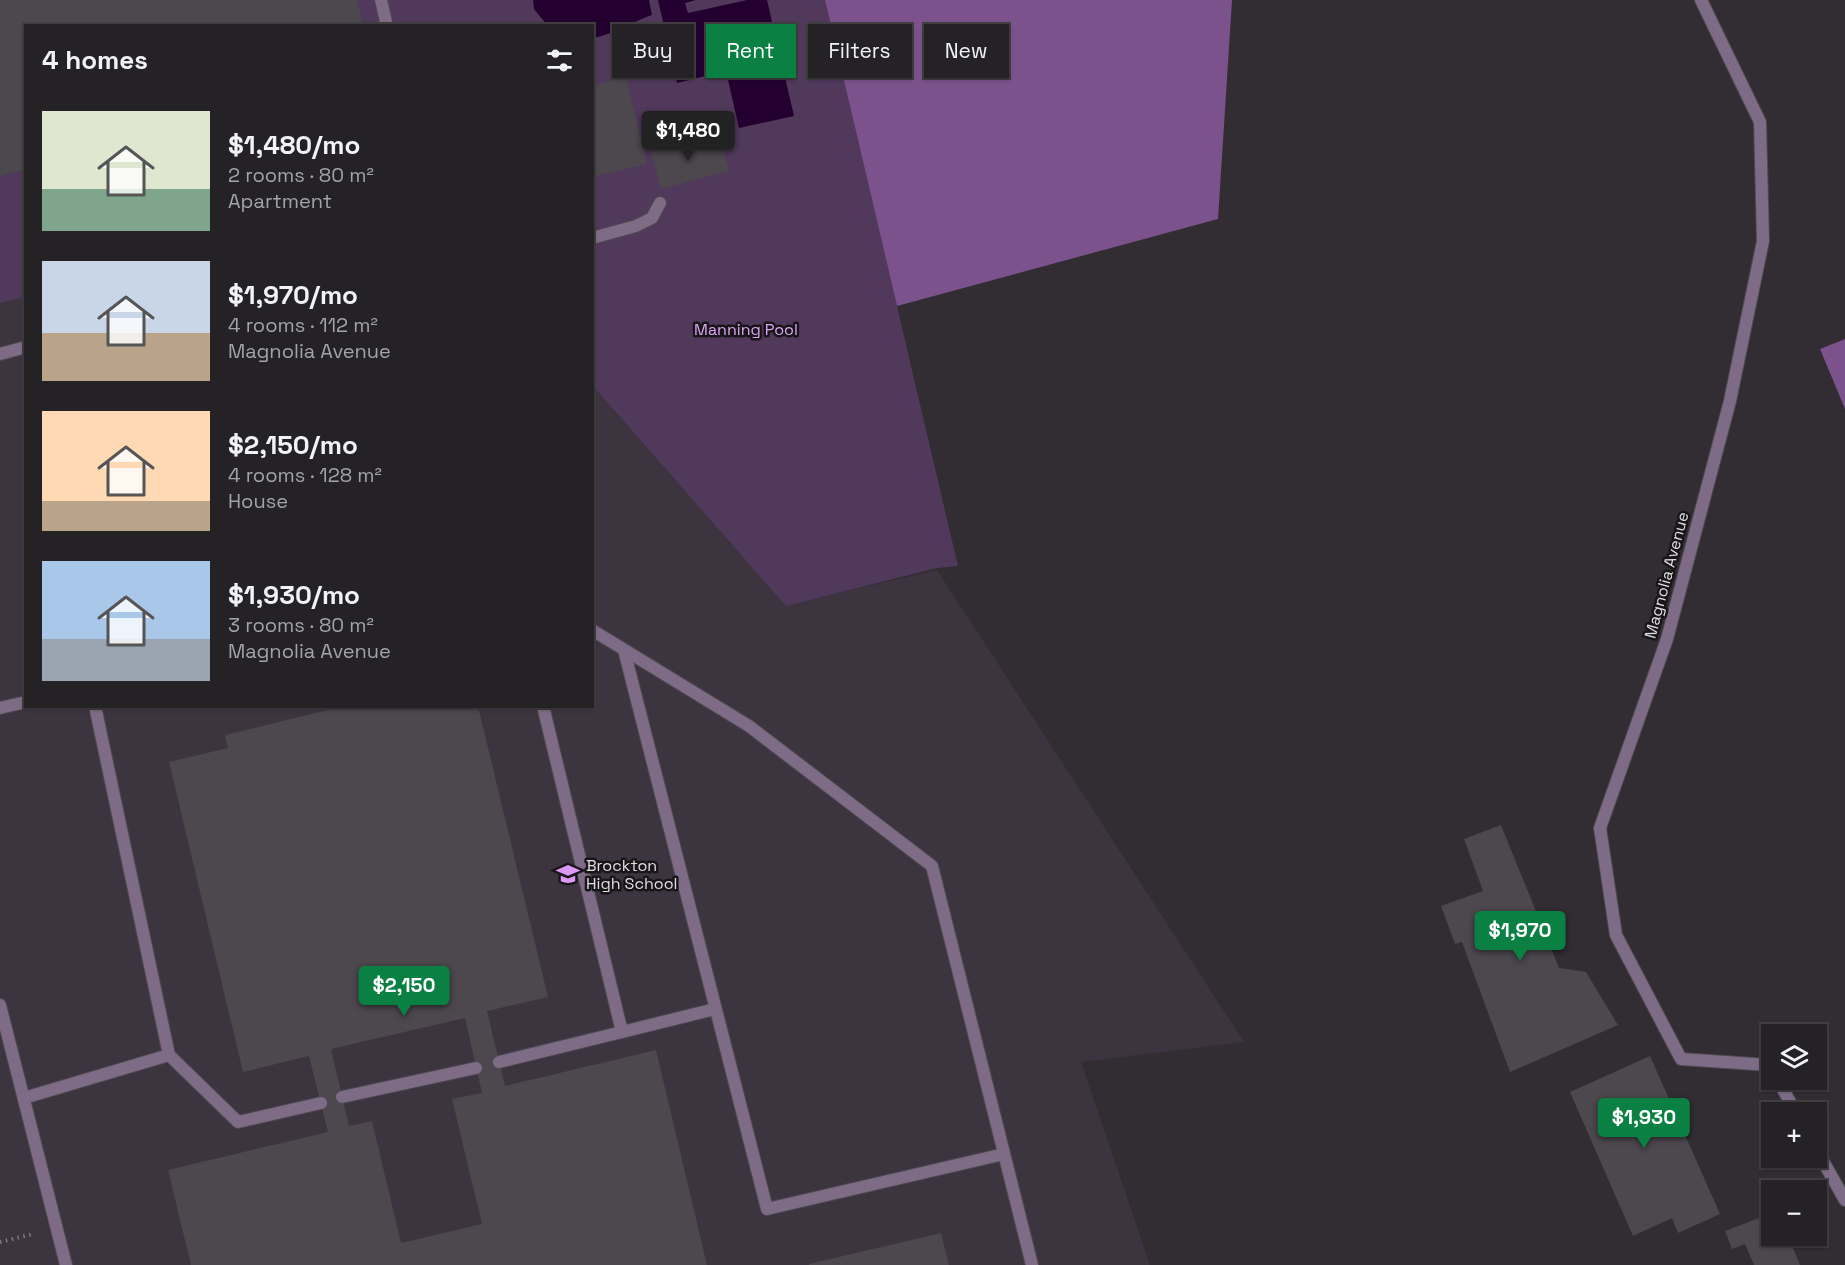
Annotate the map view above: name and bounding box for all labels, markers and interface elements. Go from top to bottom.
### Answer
chip: Buy [612,24,694,78]
chip: Rent [706,24,796,78]
chip: Filters [808,24,912,78]
chip: New [924,24,1009,78]
text: 4 homes [42,43,148,77]
icon: filters [543,44,576,77]
pin: $1,480 [639,111,737,162]
text: $1,480 [656,117,720,143]
text: $1,480/mo [228,128,360,162]
icon: home [90,135,162,207]
text: 2 rooms · 80 m² [228,162,374,188]
text: Apartment [228,188,332,214]
text: $1,970/mo [228,278,358,312]
icon: home [90,285,162,357]
text: 4 rooms · 112 m² [228,312,378,338]
park label: Manning Pool [694,319,798,340]
text: Magnolia Avenue [228,338,391,364]
text: $2,150/mo [228,428,358,462]
icon: home [90,435,162,507]
text: 4 rooms · 128 m² [228,462,382,488]
text: House [228,488,288,514]
street label: Magnolia Avenue [1639,510,1693,641]
text: $1,930/mo [228,578,360,612]
icon: home [90,585,162,657]
text: 3 rooms · 80 m² [228,612,374,638]
text: Magnolia Avenue [228,638,391,664]
place label: Brockton High School [586,855,677,894]
school or university icon: Brockton High School [555,861,581,887]
pin: $1,970 [1471,911,1569,962]
text: $1,970 [1489,917,1551,943]
pin: $2,150 [355,966,453,1017]
text: $2,150 [373,972,435,998]
map controls [1761,1024,1827,1246]
button: layers [1761,1024,1827,1090]
pin: $1,930 [1595,1098,1693,1149]
button: + [1761,1102,1827,1168]
text: $1,930 [1612,1104,1676,1130]
button: − [1761,1180,1827,1246]

